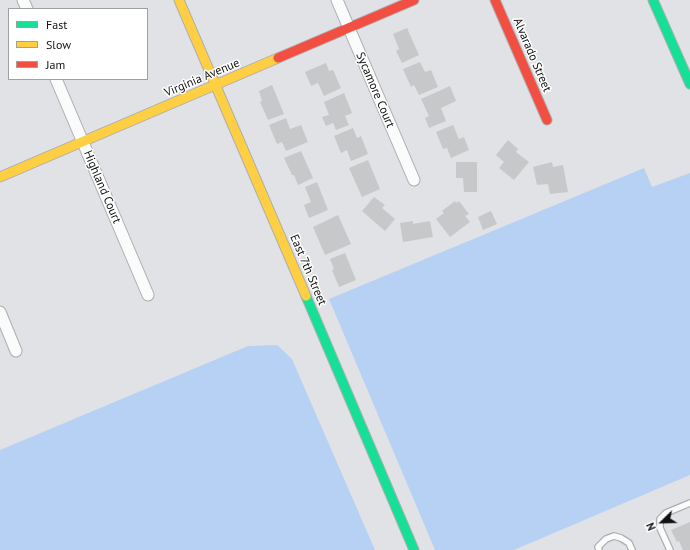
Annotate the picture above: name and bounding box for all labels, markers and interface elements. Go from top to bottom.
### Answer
legend [8,8,148,80]
street label: Alvarado Street [510,16,554,94]
text: Fast [46,17,67,32]
text: Slow [46,37,71,52]
street label: Sycamore Court [353,50,397,130]
street label: Virginia Avenue [162,56,242,100]
text: Jam [46,57,65,72]
street label: Highland Court [80,148,124,226]
street label: East 7th Street [287,232,329,308]
north arrow [642,502,682,542]
text: N [643,521,659,533]

